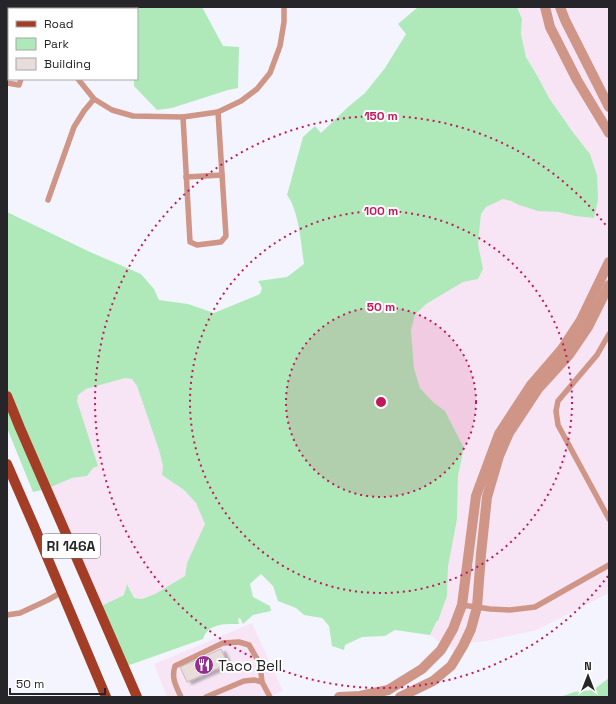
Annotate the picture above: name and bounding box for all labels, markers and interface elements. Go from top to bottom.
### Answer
legend [8,8,138,80]
text: Road [44,16,73,32]
text: Park [44,36,69,52]
text: Building [44,56,91,72]
text: 150 m [364,108,398,124]
text: 100 m [364,203,398,219]
text: 50 m [367,299,395,315]
centre of rings [374,395,388,409]
road number: RI 146A [42,534,100,558]
restaurant icon: Taco Bell [193,654,215,676]
place label: Taco Bell [218,656,282,675]
north arrow [568,656,608,696]
text: N [584,659,592,673]
scale bar [10,670,105,696]
text: 50 m [16,676,44,692]

